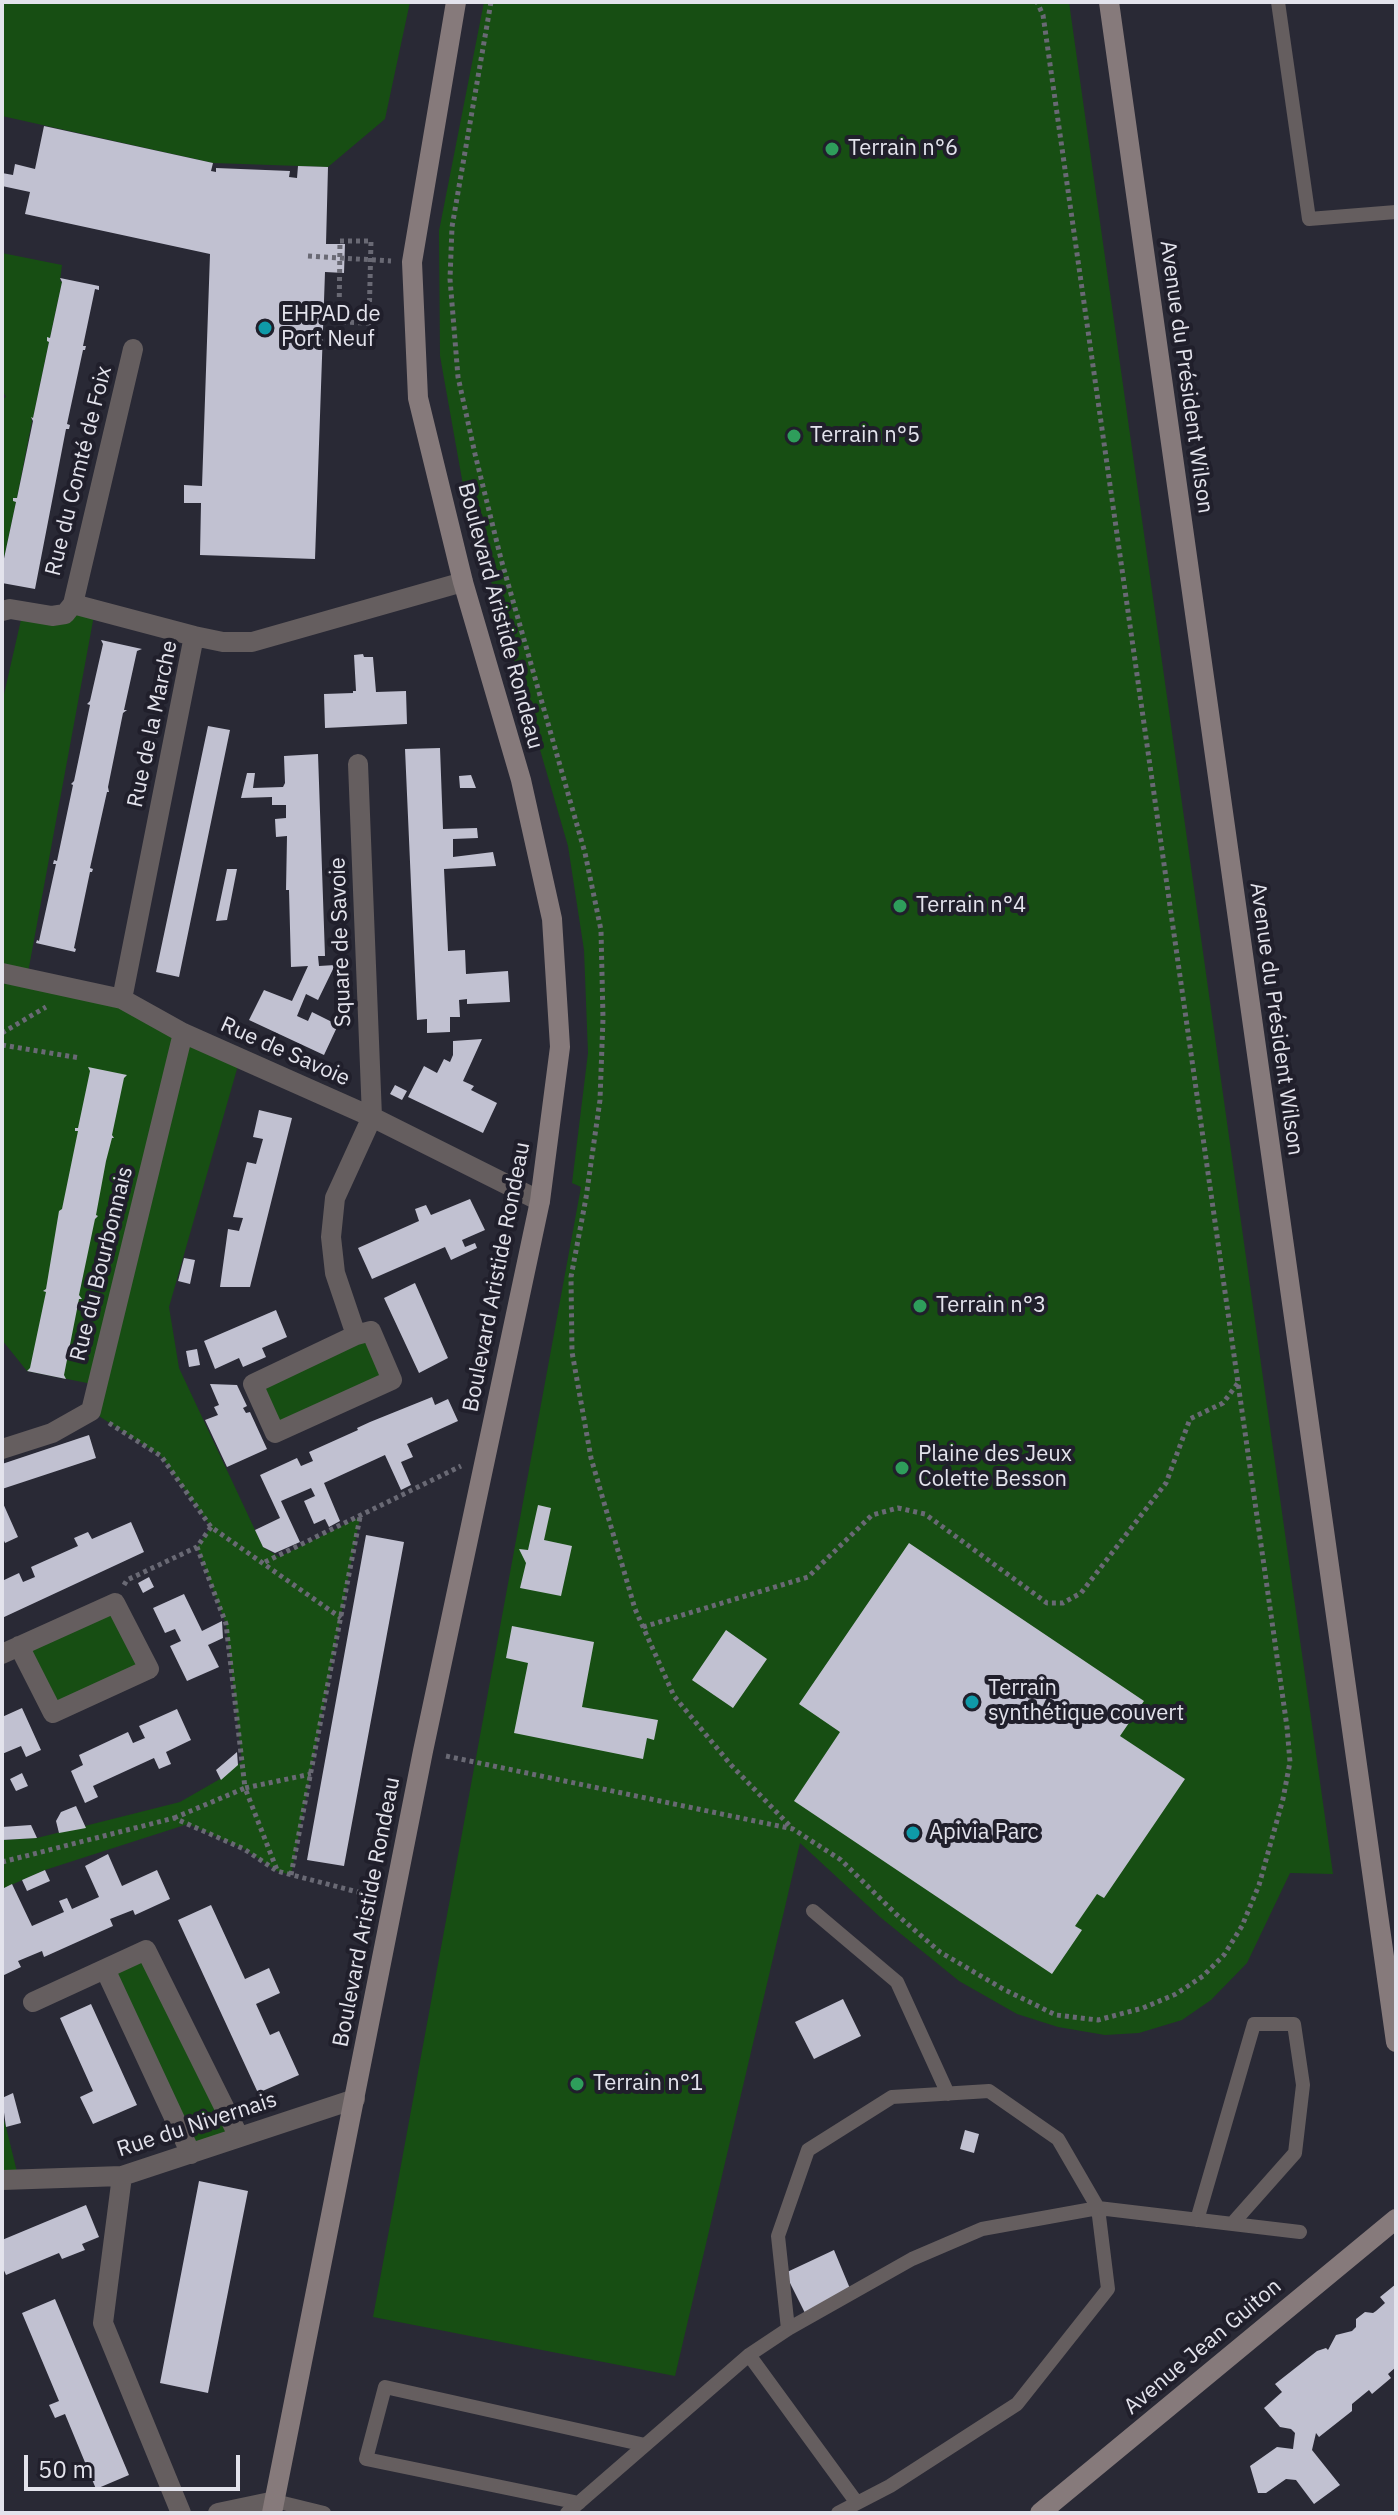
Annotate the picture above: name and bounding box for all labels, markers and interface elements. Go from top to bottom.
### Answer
place label: Terrain n°6 [848,136,958,162]
marker: Terrain n°6 [823,140,841,158]
street label: Avenue du Président Wilson [1154,239,1218,515]
place label: EHPAD de Port Neuf [281,302,381,354]
marker: EHPAD de Port Neuf [256,319,274,337]
street label: Rue du Comté de Foix [40,363,118,579]
place label: Terrain n°5 [810,423,920,449]
marker: Terrain n°5 [785,427,803,445]
street label: Boulevard Aristide Rondeau [452,480,548,752]
street label: Rue de la Marche [122,638,184,810]
street label: Square de Savoie [325,857,357,1027]
street label: Avenue du Président Wilson [1244,881,1308,1157]
place label: Terrain n°4 [916,893,1026,919]
marker: Terrain n°4 [891,897,909,915]
street label: Rue de Savoie [216,1012,354,1092]
street label: Boulevard Aristide Rondeau [458,1140,536,1414]
street label: Rue du Bourbonnais [65,1164,139,1364]
place label: Terrain n°3 [936,1293,1046,1319]
marker: Terrain n°3 [911,1297,929,1315]
place label: Plaine des Jeux Colette Besson [918,1442,1072,1494]
marker: Plaine des Jeux Colette Besson [893,1459,911,1477]
place label: Terrain synthétique couvert [988,1676,1184,1728]
marker: Terrain synthétique couvert [963,1693,981,1711]
street label: Boulevard Aristide Rondeau [328,1775,406,2049]
place label: Apivia Parc [929,1820,1039,1846]
marker: Apivia Parc [904,1824,922,1842]
place label: Terrain n°1 [593,2071,703,2097]
marker: Terrain n°1 [568,2075,586,2093]
street label: Rue du Nivernais [114,2087,280,2163]
street label: Avenue Jean Guiton [1119,2274,1287,2420]
scale bar [28,2439,244,2489]
text: 50 m [38,2453,93,2485]

